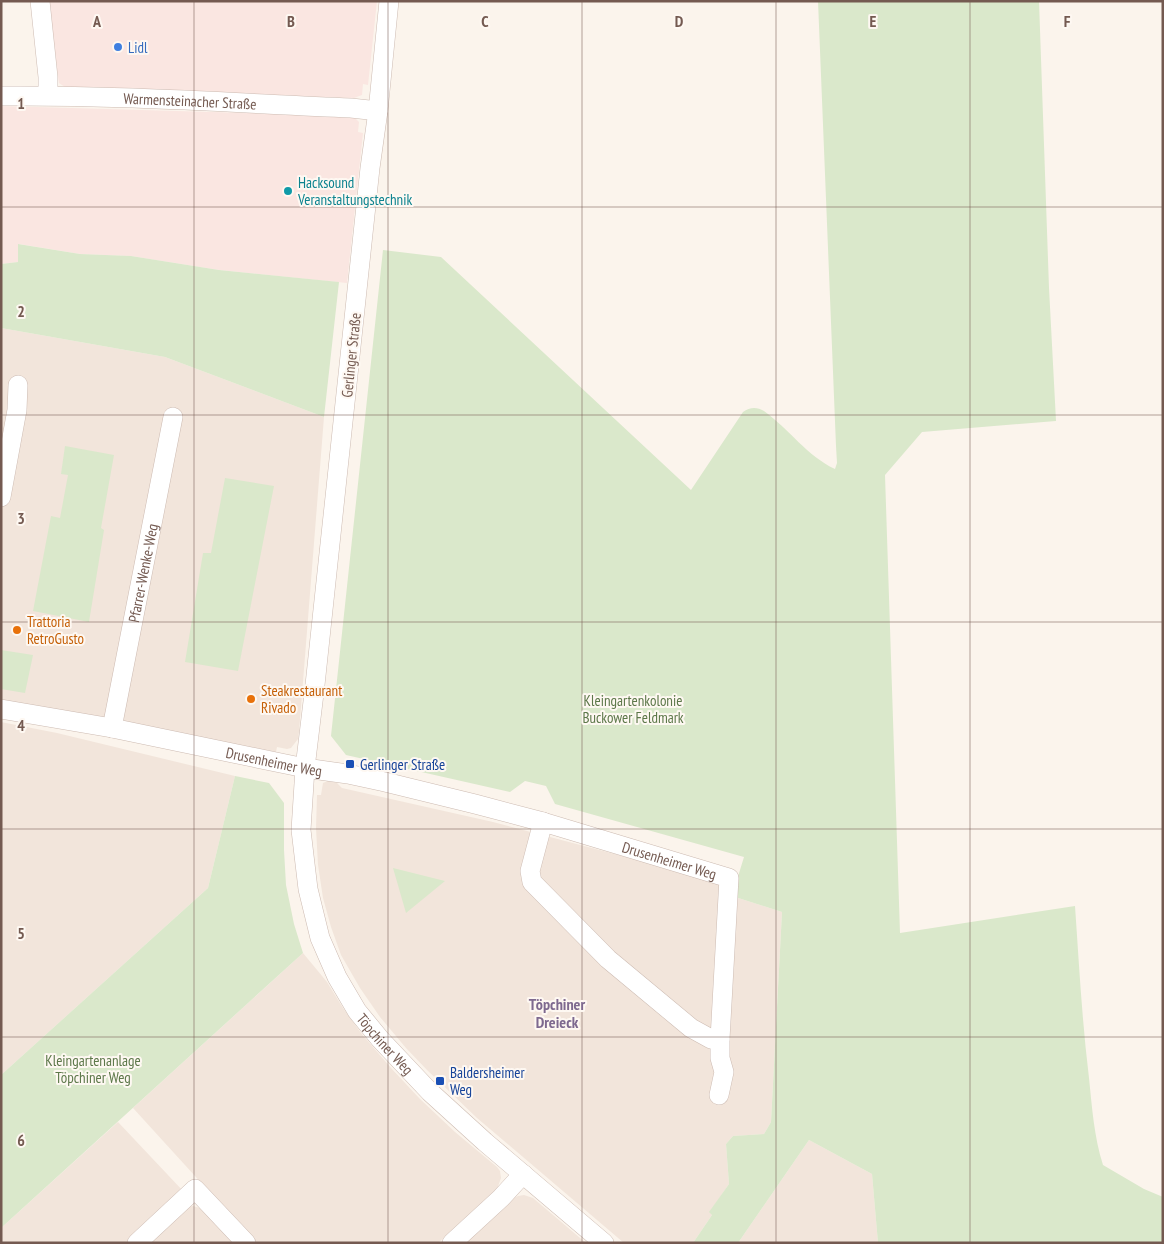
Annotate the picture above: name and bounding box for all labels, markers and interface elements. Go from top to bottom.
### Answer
text: A [92,11,102,31]
text: B [287,11,295,31]
text: C [481,11,489,31]
text: D [675,11,684,31]
text: E [870,11,877,31]
text: F [1064,11,1071,31]
place label: Lidl [128,38,148,57]
marker: Lidl [112,41,124,53]
street label: Warmensteinacher Straße [123,88,257,113]
text: 1 [17,93,25,113]
place label: Hacksound Veranstaltungstechnik [297,173,412,209]
marker: Hacksound Veranstaltungstechnik [282,185,294,197]
text: 2 [17,301,25,321]
street label: Gerlinger Straße [337,312,365,398]
text: 3 [17,508,25,528]
street label: Pfarrer-Wenke-Weg [123,522,161,624]
place label: Trattoria RetroGusto [27,612,84,648]
marker: Trattoria RetroGusto [11,624,23,636]
place label: Steakrestaurant Rivado [261,681,342,717]
park label: Kleingartenkolonie Buckower Feldmark [582,691,684,727]
marker: Steakrestaurant Rivado [245,693,257,705]
text: 4 [17,715,25,735]
street label: Drusenheimer Weg [224,742,323,780]
place label: Gerlinger Straße [360,755,445,774]
marker: Gerlinger Straße [344,758,356,770]
street label: Drusenheimer Weg [620,837,719,883]
text: 5 [17,923,25,943]
district label: Töpchiner Dreieck [529,994,585,1032]
street label: Töpchiner Weg [353,1009,418,1078]
park label: Kleingartenanlage Töpchiner Weg [45,1051,141,1087]
place label: Baldersheimer Weg [450,1063,525,1099]
marker: Baldersheimer Weg [434,1075,446,1087]
text: 6 [17,1130,25,1150]

